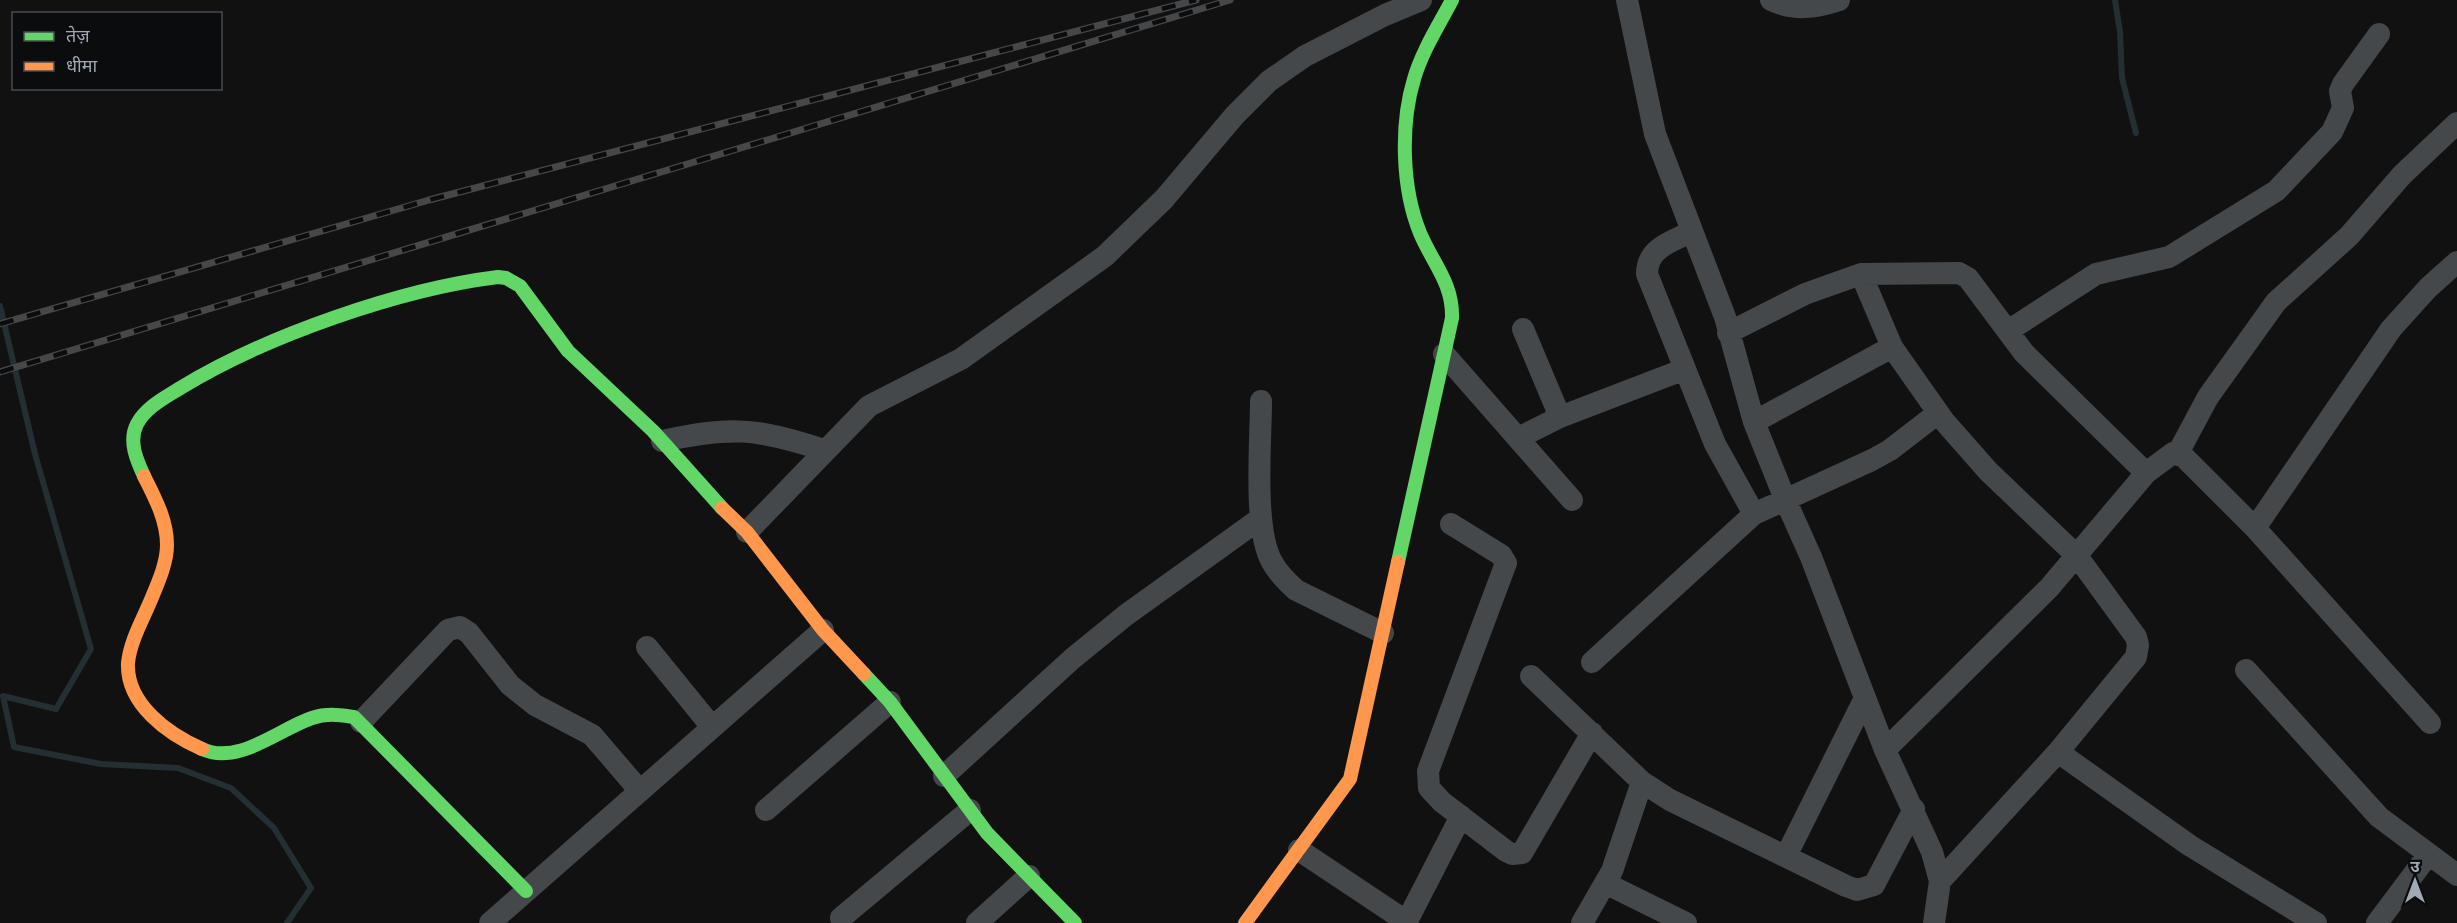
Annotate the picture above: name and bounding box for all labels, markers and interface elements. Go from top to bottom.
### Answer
legend [12,12,222,90]
text: तेज़ [66,25,90,47]
text: धीमा [66,55,97,77]
north arrow [2385,851,2445,911]
text: उ [2410,857,2420,876]

